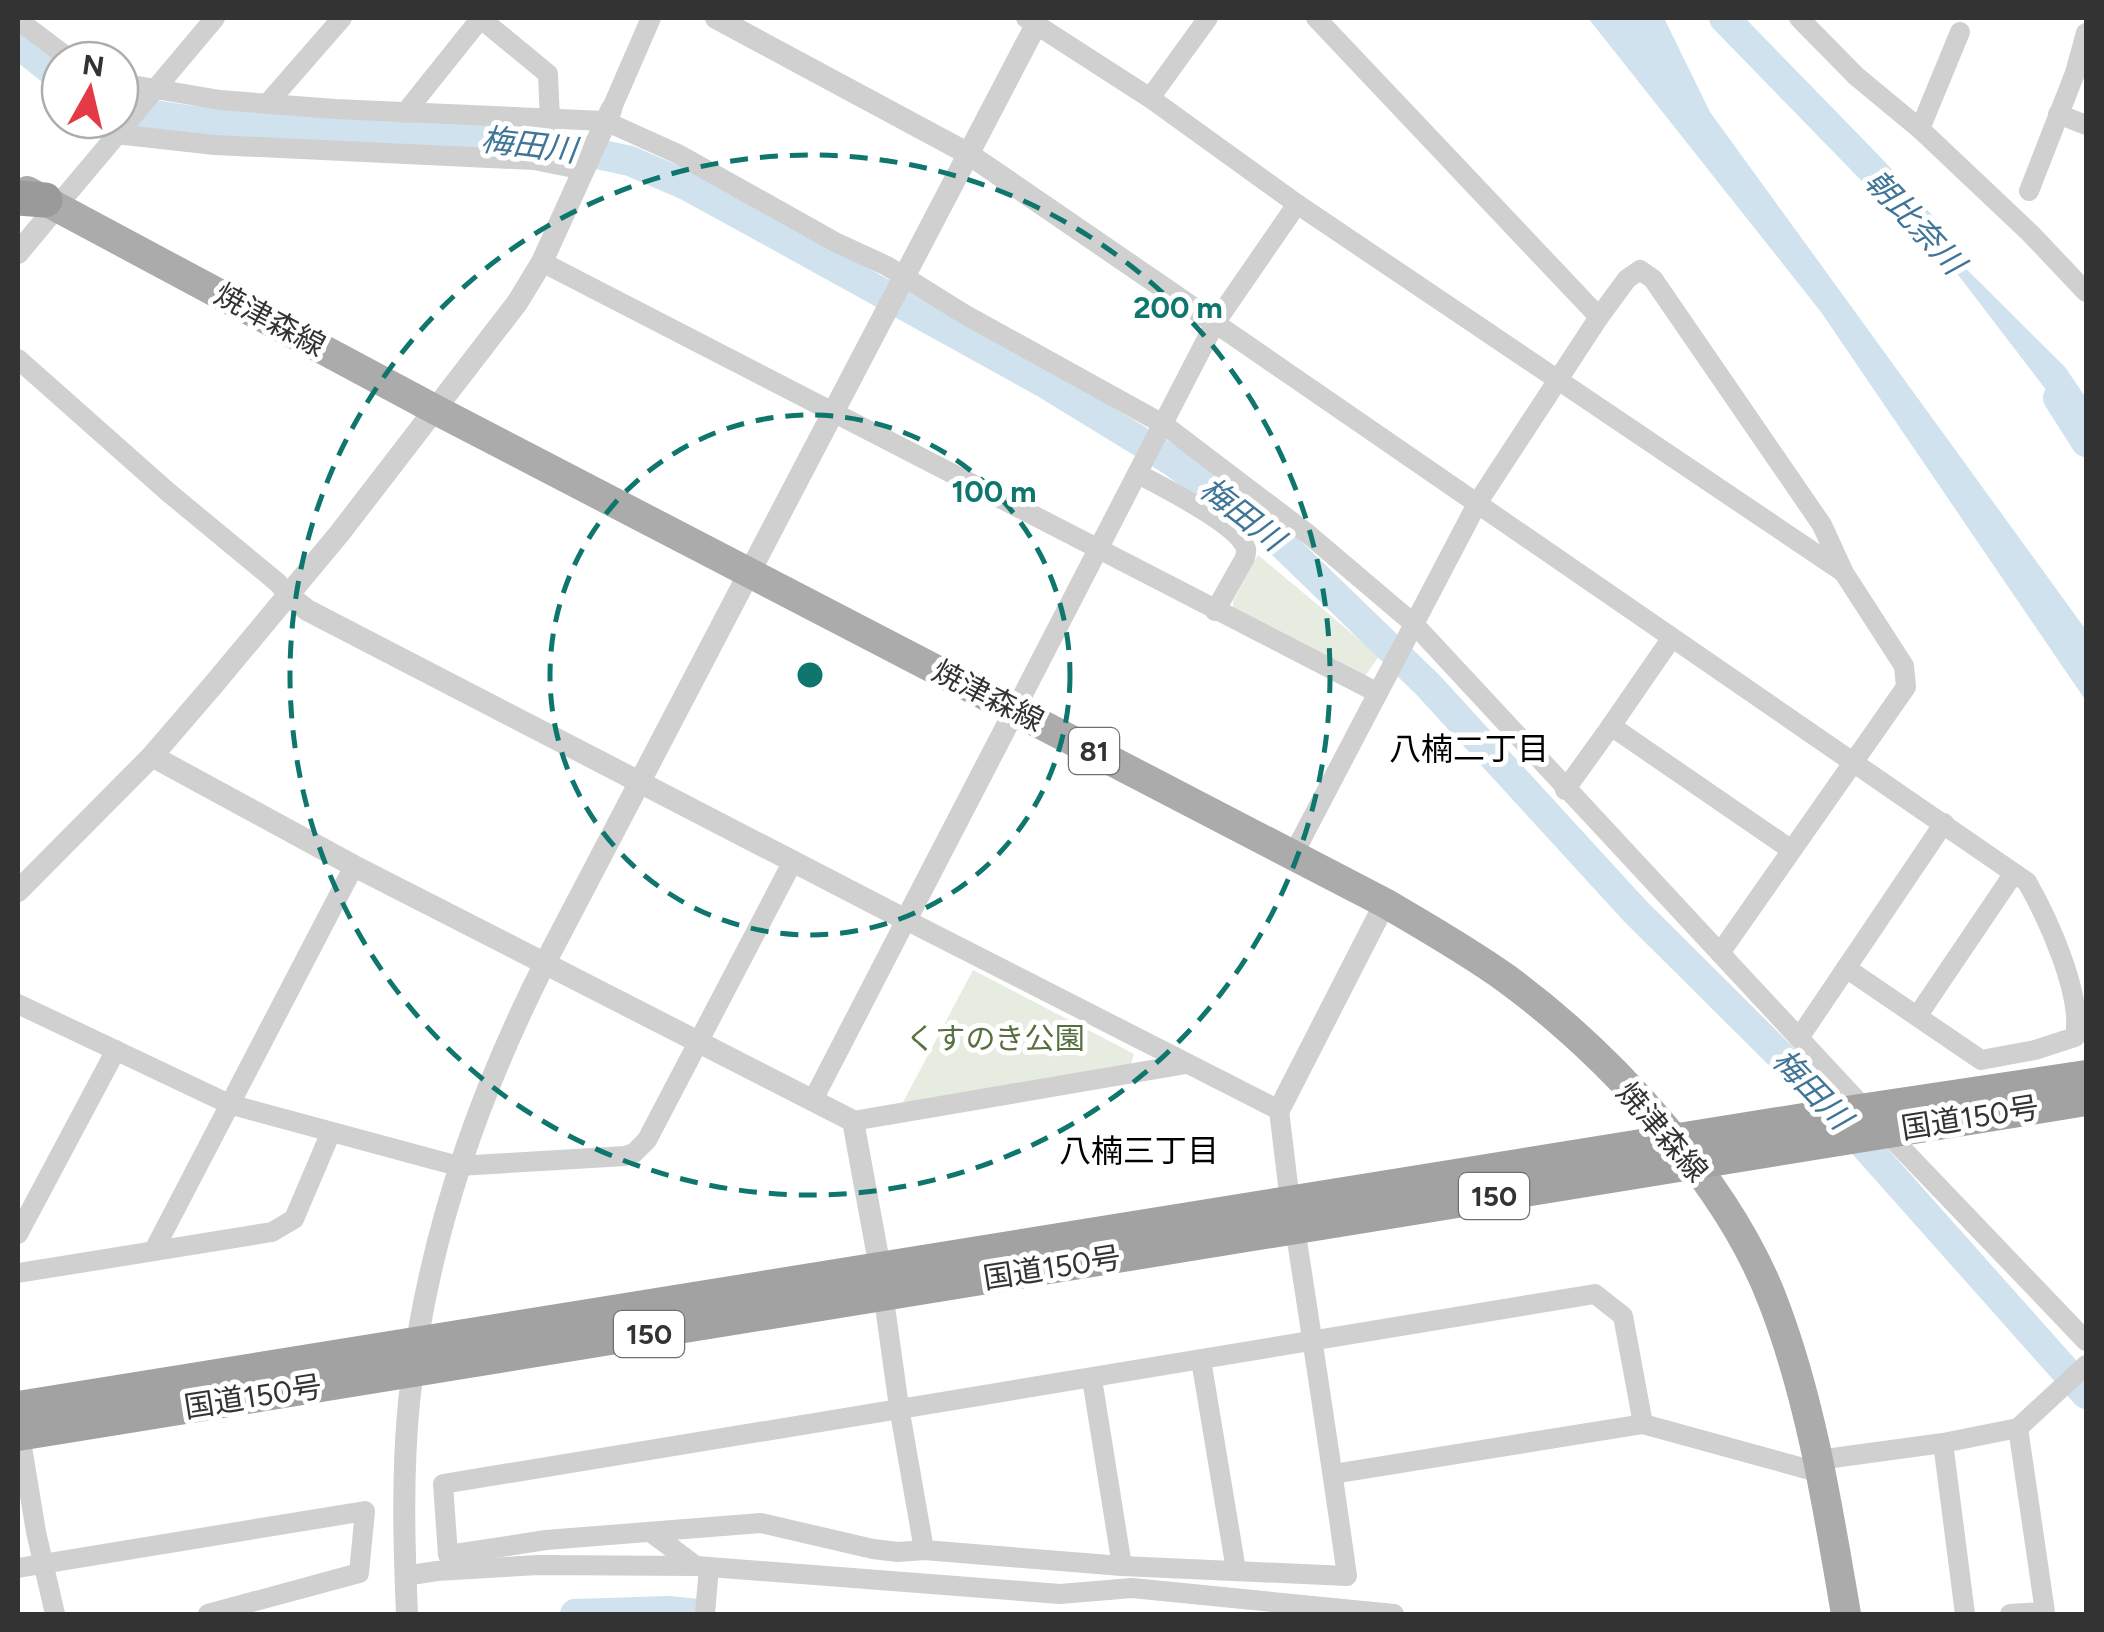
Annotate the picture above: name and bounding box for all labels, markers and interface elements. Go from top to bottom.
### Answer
north arrow [40,40,140,140]
text: N [80,47,107,84]
water label: 梅田川 [479,120,582,170]
water label: 朝比奈川 [1857,162,1975,284]
street label: 焼津森線 [209,275,332,364]
text: 200 m [1133,289,1223,326]
water label: 梅田川 [1192,469,1294,560]
text: 100 m [952,473,1036,510]
street label: 焼津森線 [926,652,1050,739]
centre of rings [792,657,828,693]
road number: 81 [1069,728,1119,774]
district label: 八楠二丁目 [1389,730,1549,768]
park label: くすのき公園 [905,1020,1085,1057]
water label: 梅田川 [1765,1041,1861,1139]
street label: 焼津森線 [1609,1074,1716,1189]
street label: 国道150号 [1898,1088,2041,1147]
district label: 八楠三丁目 [1059,1132,1219,1170]
road number: 150 [1459,1173,1529,1219]
street label: 国道150号 [980,1238,1123,1297]
road number: 150 [614,1311,684,1357]
street label: 国道150号 [181,1367,324,1426]

